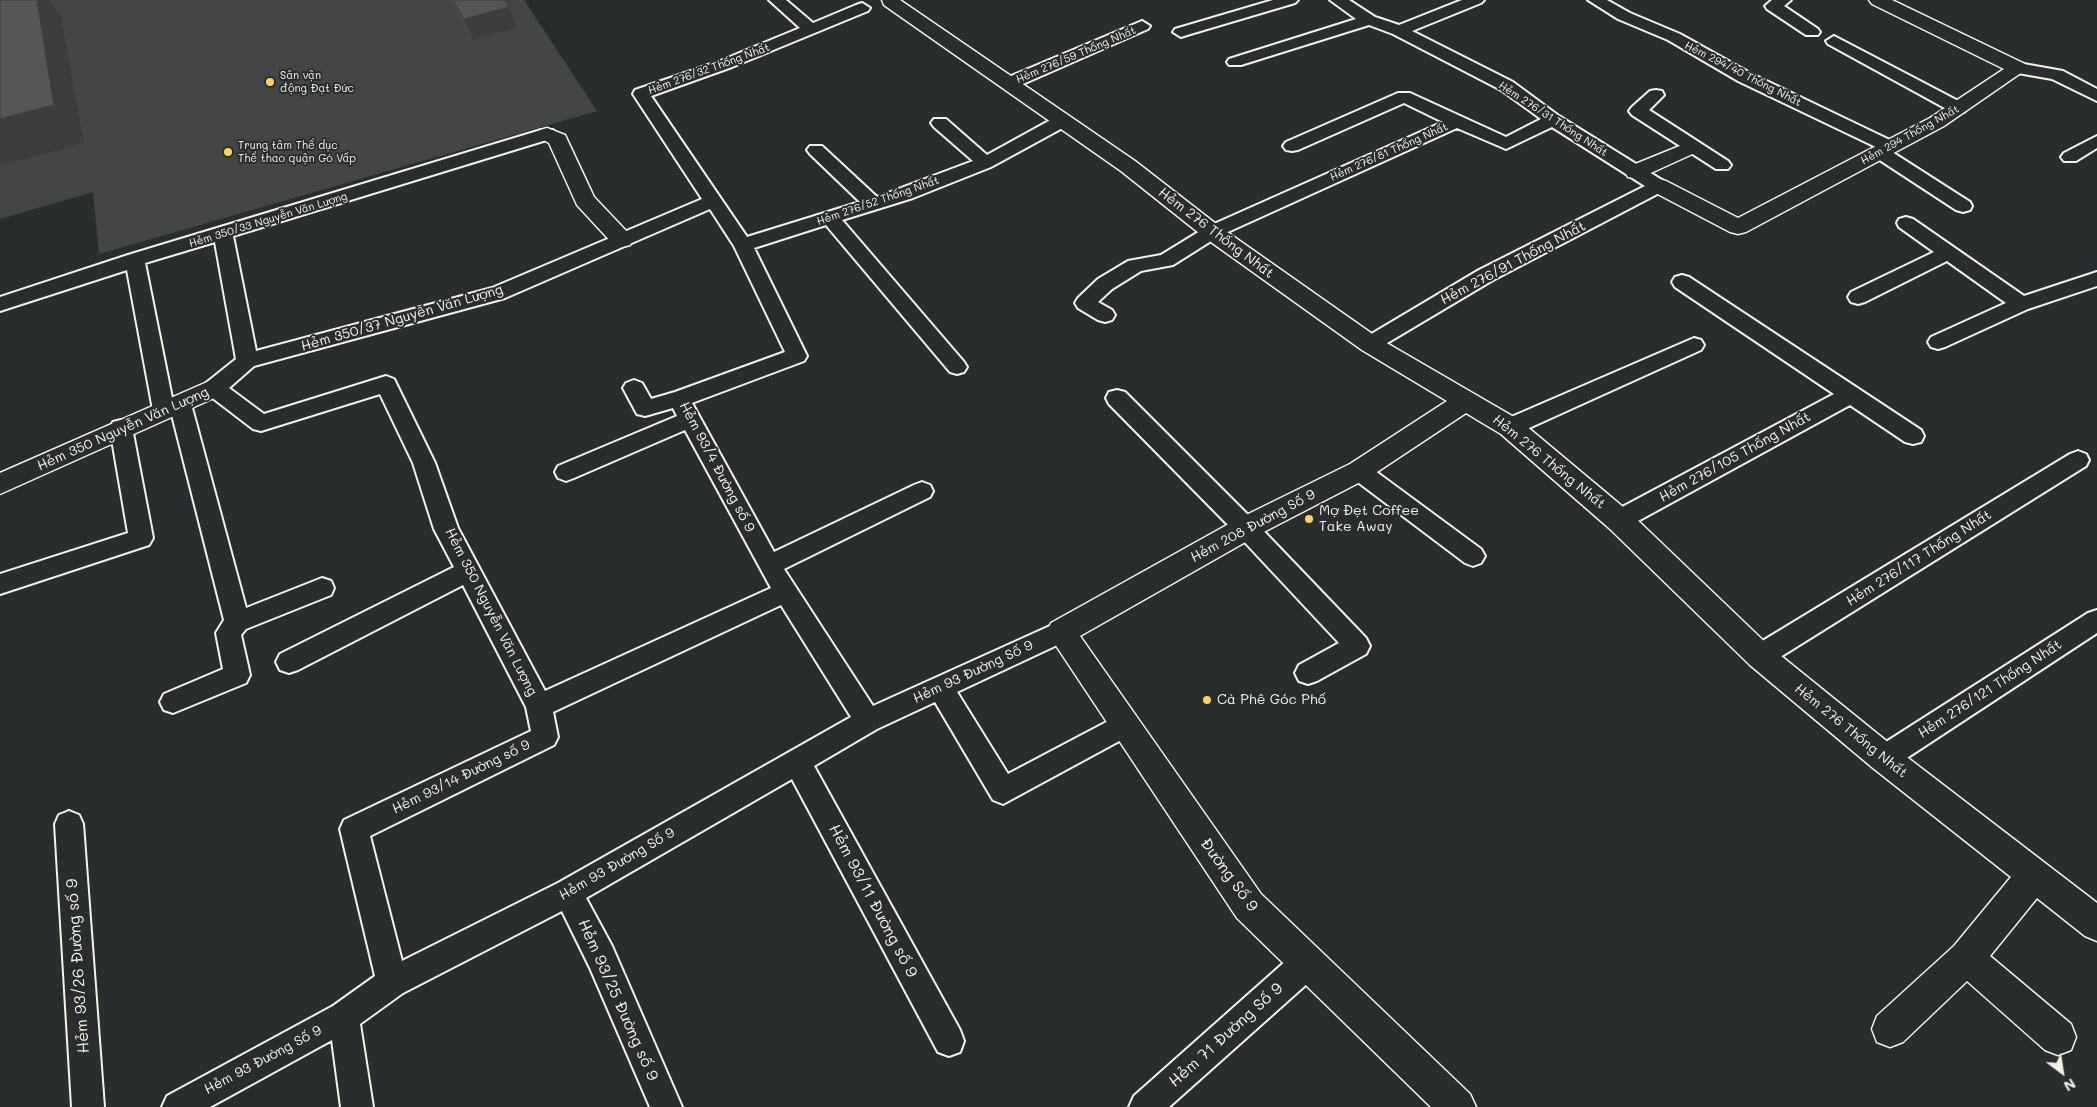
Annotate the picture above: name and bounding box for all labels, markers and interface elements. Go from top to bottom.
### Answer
street label: Hẻm 276/59 Thống Nhất [1014,24,1138,86]
street label: Hẻm 294/40 Thống Nhất [1682,39,1804,109]
street label: Hẻm 276/32 Thống Nhất [646,41,772,97]
place label: Sân vận động Đạt Đức [280,69,354,95]
marker: Sân vận động Đạt Đức [264,76,276,88]
street label: Hẻm 276/31 Thống Nhất [1496,79,1610,159]
street label: Hẻm 294 Thống Nhất [1859,102,1961,168]
street label: Hẻm 276/81 Thống Nhất [1328,120,1450,184]
place label: Trung tâm Thể dục Thể thao quận Gò Vấp [238,139,356,165]
marker: Trung tâm Thể dục Thể thao quận Gò Vấp [222,146,234,158]
street label: Hẻm 276/52 Thống Nhất [815,174,941,228]
street label: Hẻm 276 Thống Nhất [1155,184,1277,282]
street label: Hẻm 350/33 Nguyễn Văn Lượng [187,190,349,250]
street label: Hẻm 276/91 Thống Nhất [1437,218,1589,308]
street label: Hẻm 350/37 Nguyễn Văn Lượng [299,281,505,355]
street label: Hẻm 350 Nguyễn Văn Lượng [35,383,211,475]
street label: Hẻm 93/4 Đường số 9 [676,399,758,535]
street label: Hẻm 276/105 Thống Nhất [1656,408,1814,506]
street label: Hẻm 276 Thống Nhất [1489,411,1609,513]
street label: Hẻm 208 Đường Số 9 [1188,486,1318,566]
place label: Mợ Đẹt Coffee Take Away [1319,503,1419,536]
street label: Hẻm 276/117 Thống Nhất [1843,506,1995,610]
marker: Mợ Đẹt Coffee Take Away [1303,513,1315,525]
street label: Hẻm 350 Nguyễn Văn Lượng [441,525,541,699]
street label: Hẻm 276/121 Thống Nhất [1915,636,2065,742]
street label: Hẻm 93 Đường Số 9 [910,637,1036,707]
street label: Hẻm 276 Thống Nhất [1791,680,1911,782]
place label: Cà Phê Góc Phố [1217,692,1326,708]
marker: Cà Phê Góc Phố [1201,694,1213,706]
street label: Hẻm 93/14 Đường số 9 [389,736,533,818]
street label: Hẻm 93/11 Đường số 9 [824,821,922,981]
street label: Hẻm 93 Đường Số 9 [556,824,678,904]
street label: Đường Số 9 [1196,835,1262,915]
street label: Hẻm 93/26 Đường số 9 [62,878,94,1054]
street label: Hẻm 93/25 Đường số 9 [574,916,662,1084]
street label: Hẻm 71 Đường Số 9 [1165,979,1287,1091]
street label: Hẻm 93 Đường Số 9 [201,1022,325,1098]
north arrow [2037,1047,2087,1097]
text: N [2061,1074,2079,1096]

